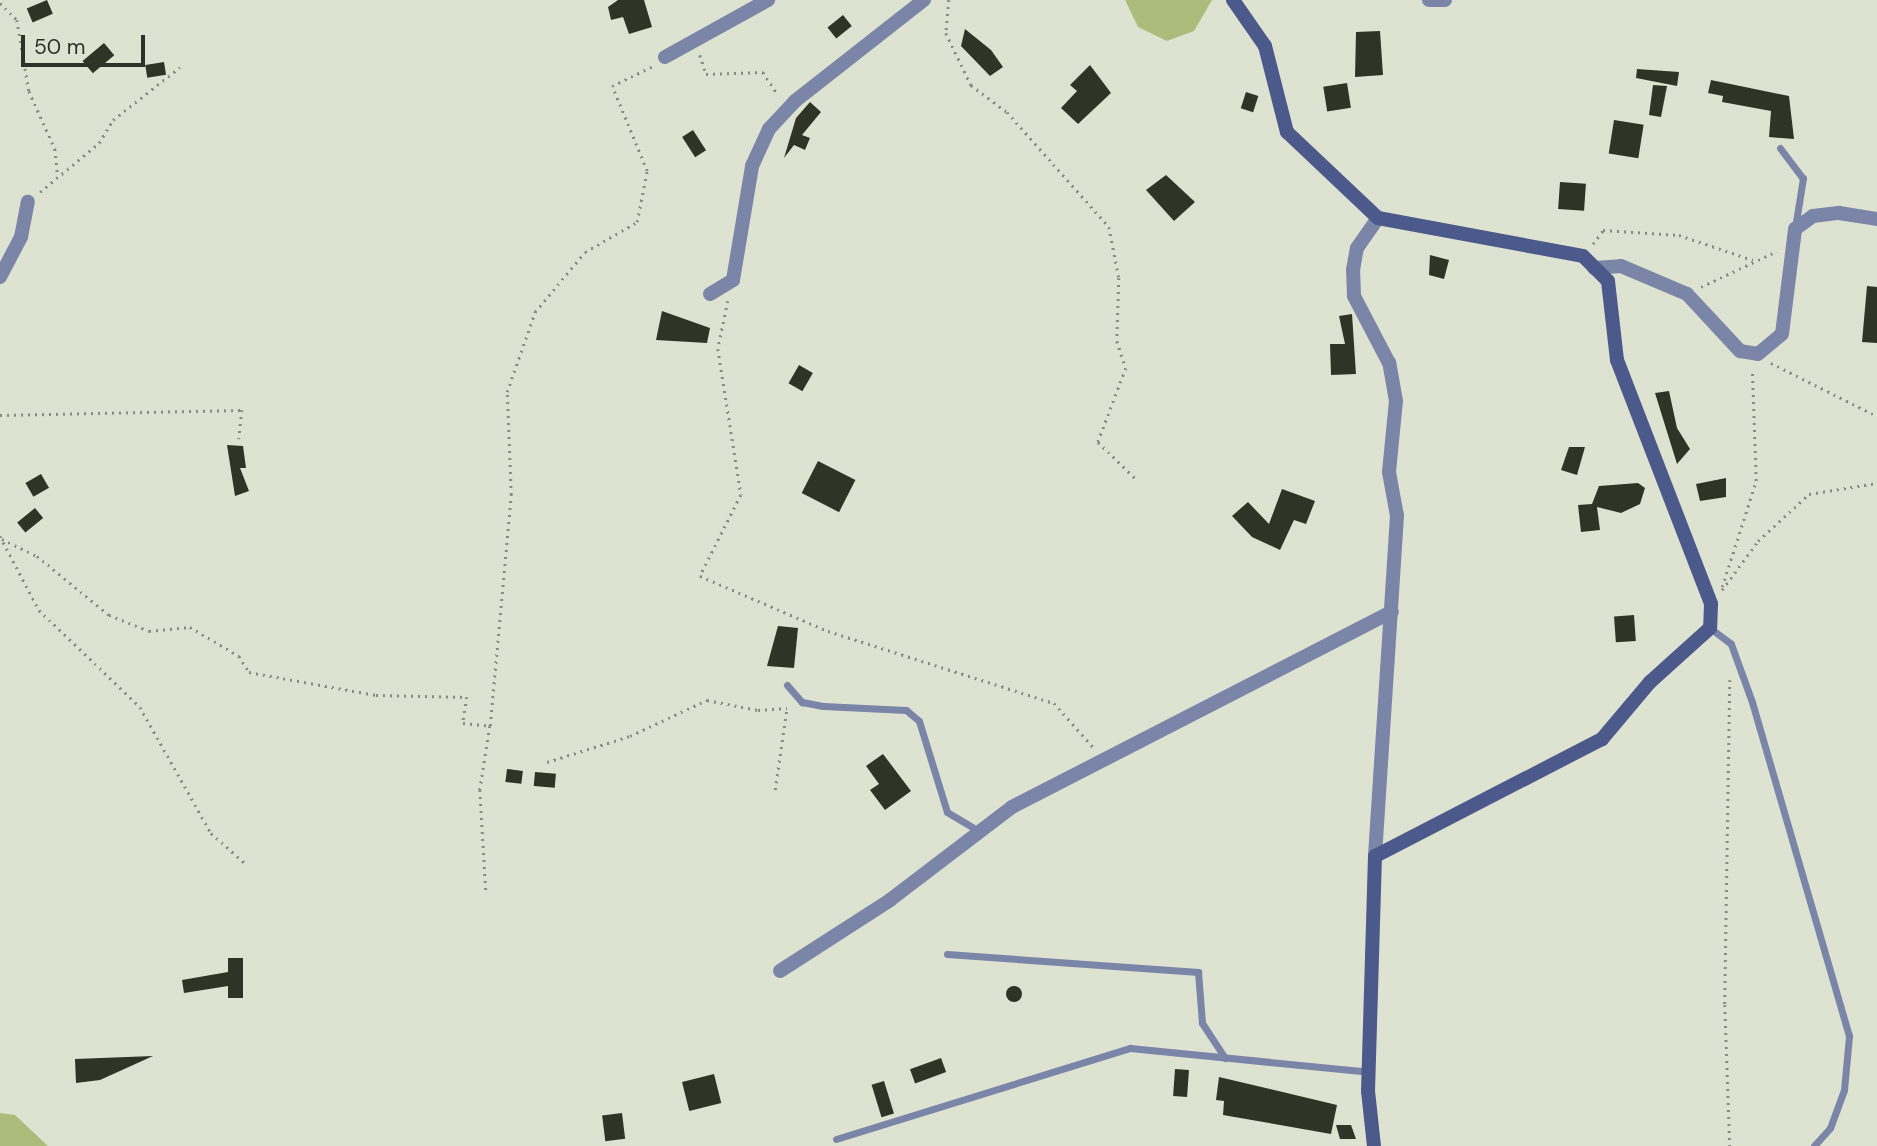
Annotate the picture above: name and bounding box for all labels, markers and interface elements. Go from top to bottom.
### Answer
scale bar [24,21,149,65]
text: 50 m [34,33,85,61]

